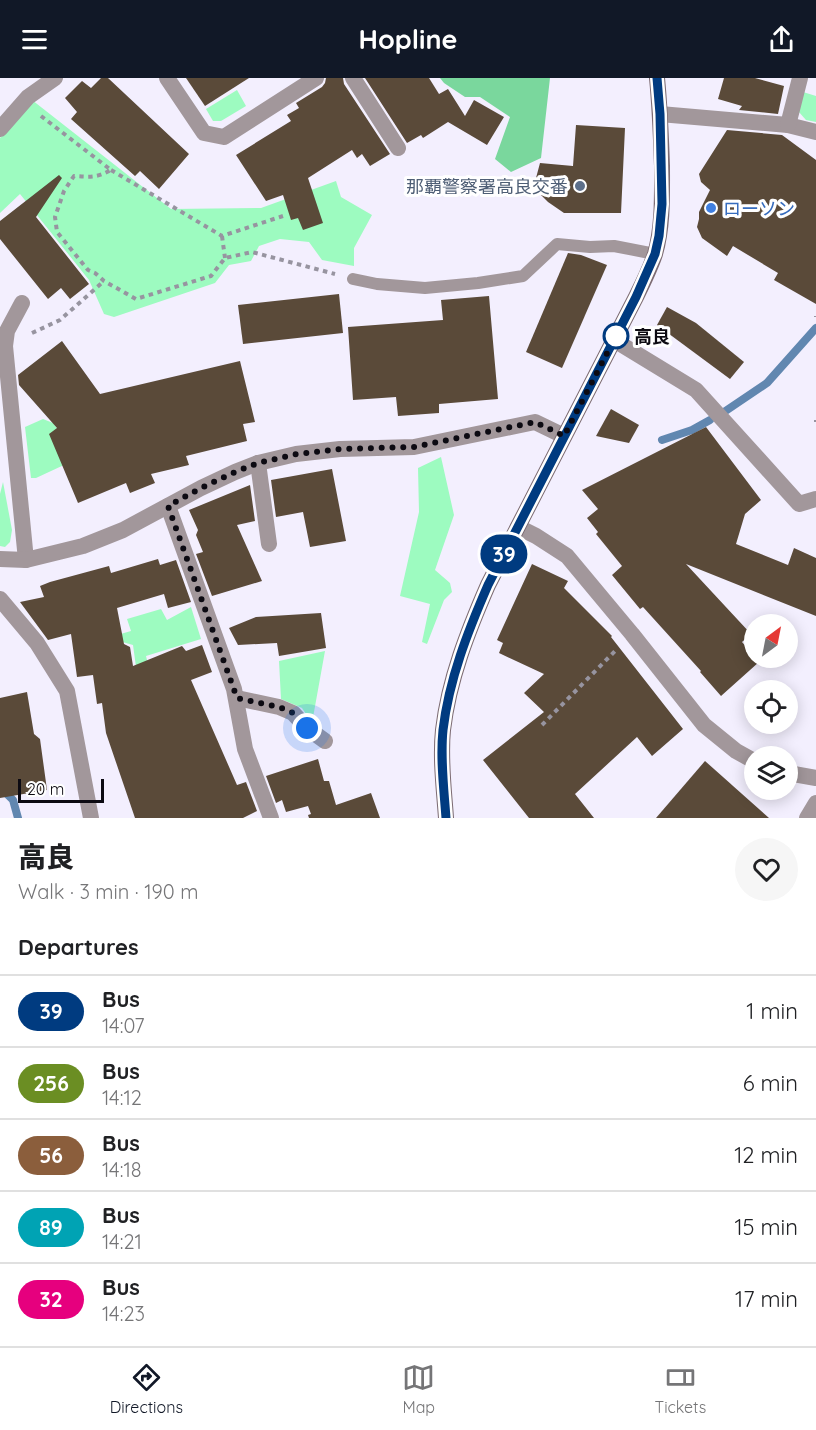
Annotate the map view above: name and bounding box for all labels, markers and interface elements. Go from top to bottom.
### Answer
text: Hopline [359,22,457,56]
icon: menu [18,23,51,56]
icon: share [765,23,798,56]
place label: 那覇警察署高良交番 [406,175,568,198]
marker: 那覇警察署高良交番 [573,179,587,193]
place label: ローソン [723,197,795,220]
marker: ローソン [704,201,718,215]
marker: 高良 [603,323,629,349]
place label: 高良 [634,325,670,348]
line badge: 39 [477,534,531,574]
text: 39 [492,541,516,567]
north arrow [744,614,798,668]
map controls [744,614,798,800]
button: locate [744,680,798,734]
your location [292,713,322,743]
button: layers [744,746,798,800]
scale bar [18,776,104,804]
text: 20 m [27,779,64,799]
button: heart [735,838,798,901]
text: 高良 [18,839,74,874]
text: Walk · 3 min · 190 m [18,879,198,904]
text: Departures [18,933,139,961]
text: Bus [102,985,140,1013]
text: 1 min [746,997,798,1025]
text: 39 [39,998,63,1024]
text: 14:07 [102,1013,144,1038]
text: Bus [102,1057,140,1085]
text: 6 min [743,1069,798,1097]
text: 256 [33,1070,69,1096]
text: 14:12 [102,1085,142,1110]
text: Bus [102,1129,140,1157]
text: 12 min [734,1141,798,1169]
text: 56 [39,1142,63,1168]
text: 14:18 [102,1157,142,1182]
text: Bus [102,1201,140,1229]
text: 15 min [734,1213,798,1241]
text: 89 [39,1214,63,1240]
text: 14:21 [102,1229,142,1254]
text: Bus [102,1273,140,1301]
text: 17 min [735,1285,798,1313]
text: 32 [39,1286,63,1312]
text: 14:23 [102,1301,145,1326]
tab: Directions [110,1361,183,1417]
tab: Map [402,1361,435,1417]
tab: Tickets [654,1361,706,1417]

